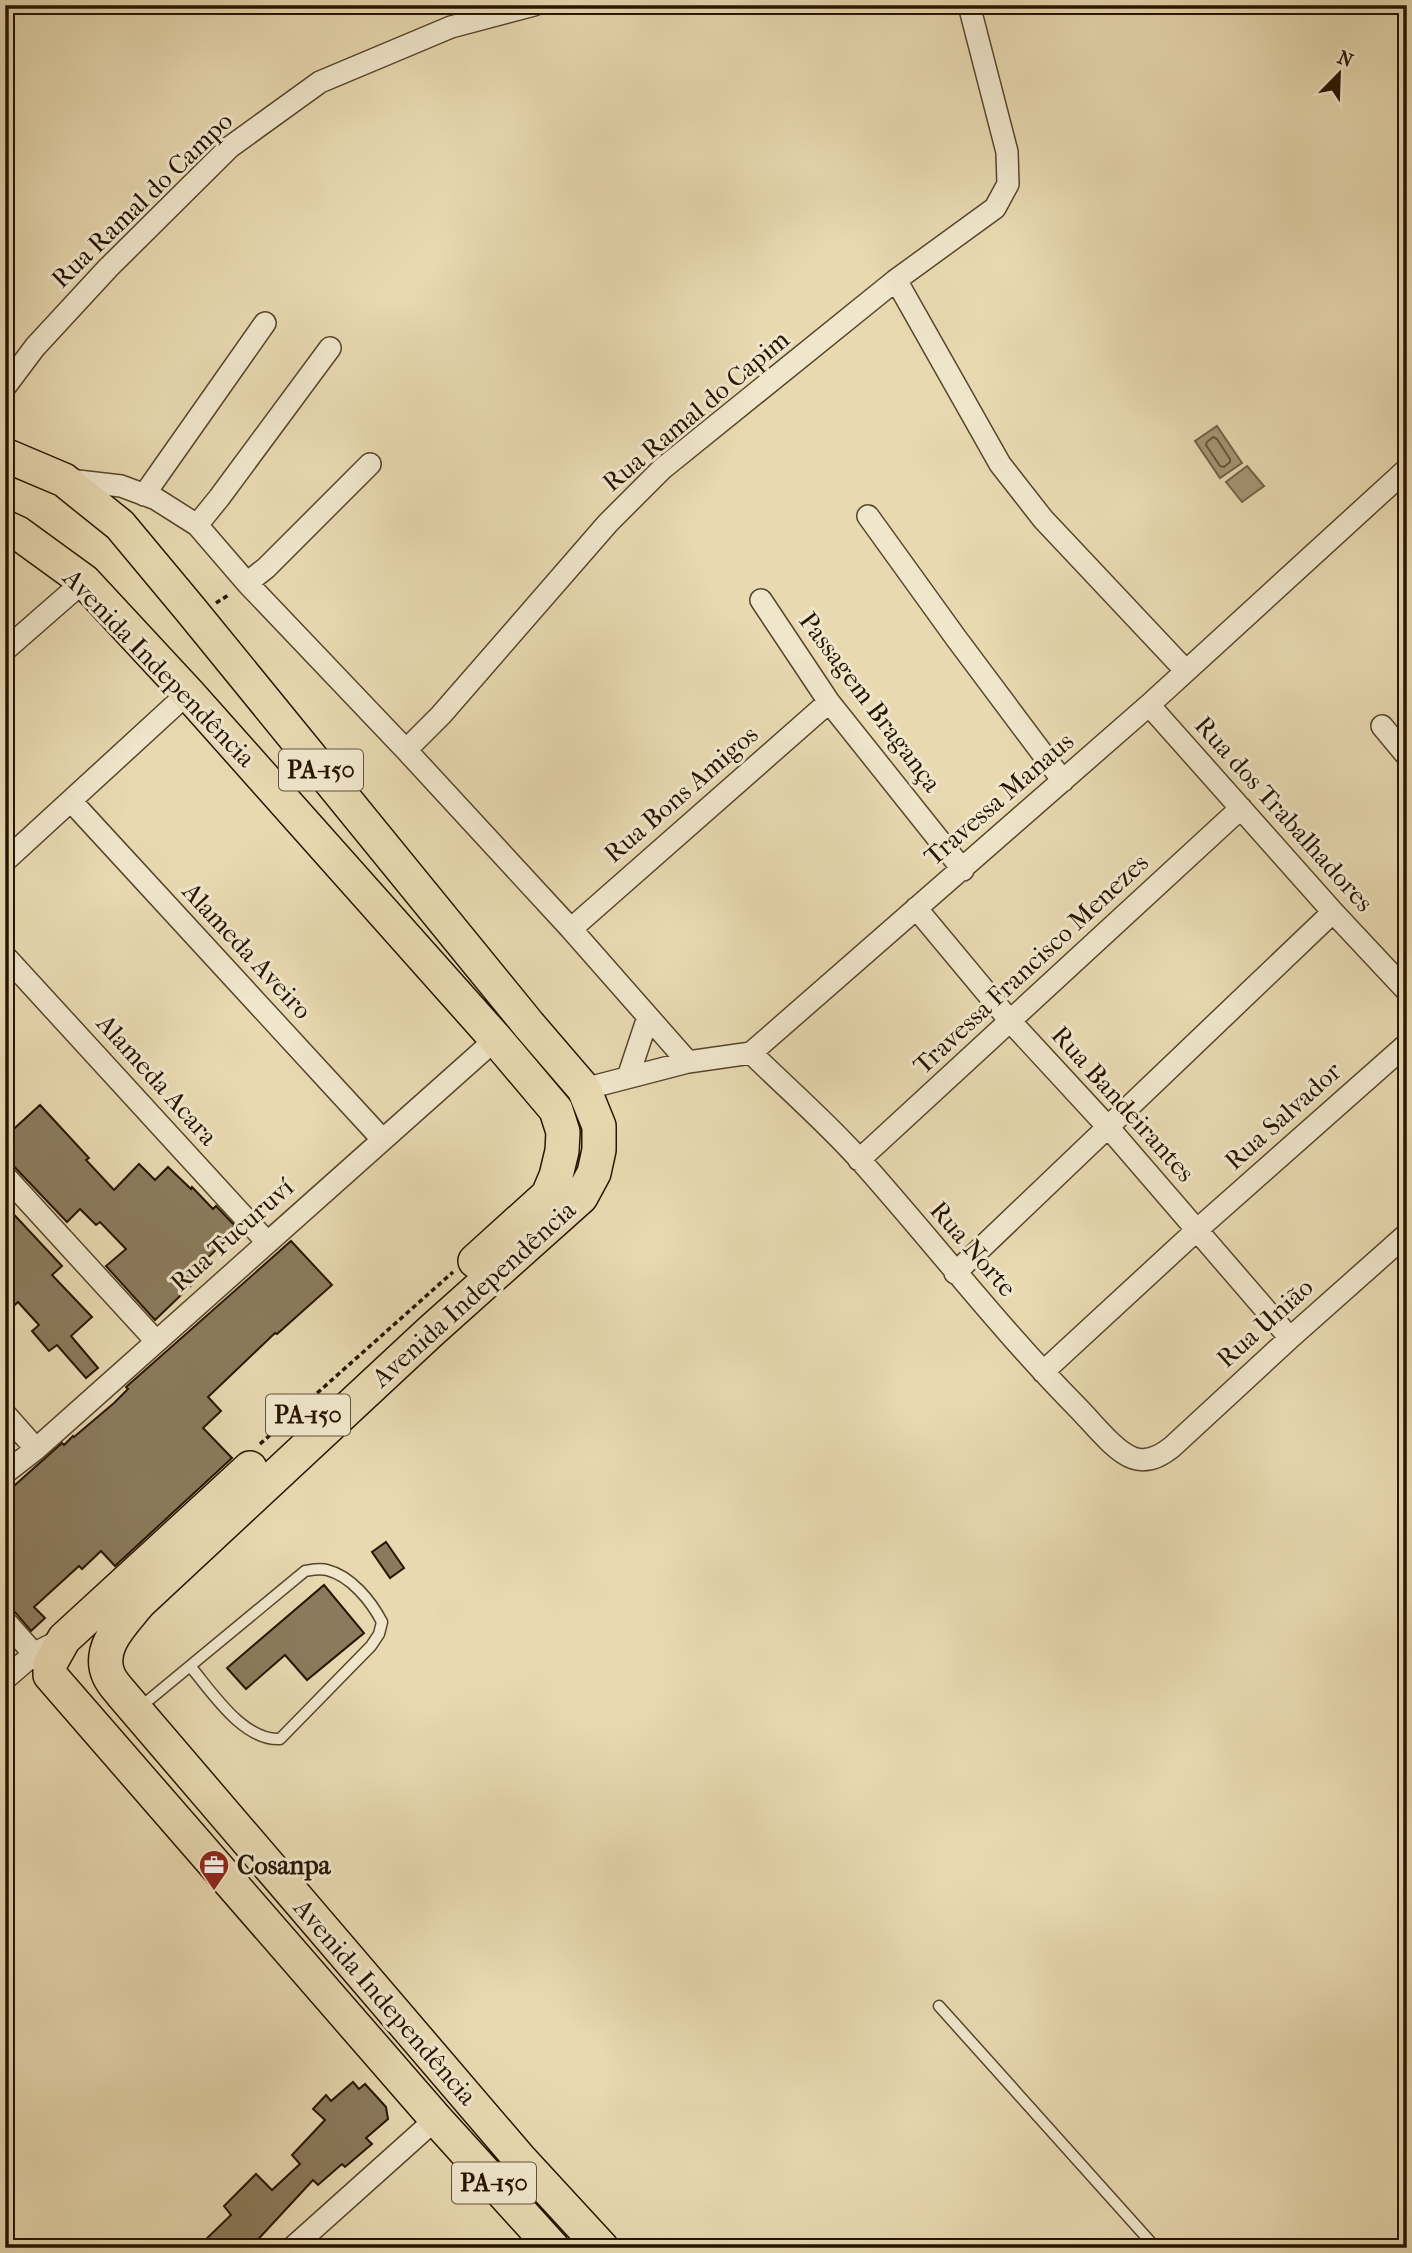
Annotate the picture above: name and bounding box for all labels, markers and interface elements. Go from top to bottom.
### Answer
north arrow [1304,38,1374,108]
text: N [1334,46,1357,72]
street label: Rua Ramal do Campo [45,106,239,294]
street label: Rua Ramal do Capim [596,324,796,498]
street label: Avenida Independência [56,562,262,774]
street label: Passagem Bragança [792,606,948,799]
street label: Rua dos Trabalhadores [1188,710,1380,918]
street label: Rua Bons Amigos [598,719,764,869]
street label: Travessa Manaus [918,726,1080,872]
road number: PA-150 [279,750,363,790]
street label: Travessa Francisco Menezes [907,847,1155,1081]
street label: Alameda Aveiro [175,875,318,1026]
street label: Alameda Acara [89,1007,225,1153]
street label: Rua Bandeirantes [1045,1020,1201,1188]
street label: Rua Salvador [1218,1056,1348,1176]
street label: Rua Tucuruví [164,1171,300,1298]
street label: Avenida Independência [365,1194,583,1394]
street label: Rua Norte [923,1195,1023,1303]
street label: Rua União [1210,1272,1320,1374]
road number: PA-150 [266,1394,350,1436]
office icon: Cosanpa [197,1848,231,1892]
place label: Cosanpa [237,1850,332,1881]
street label: Avenida Independência [286,1892,484,2112]
road number: PA-150 [452,2162,536,2204]

